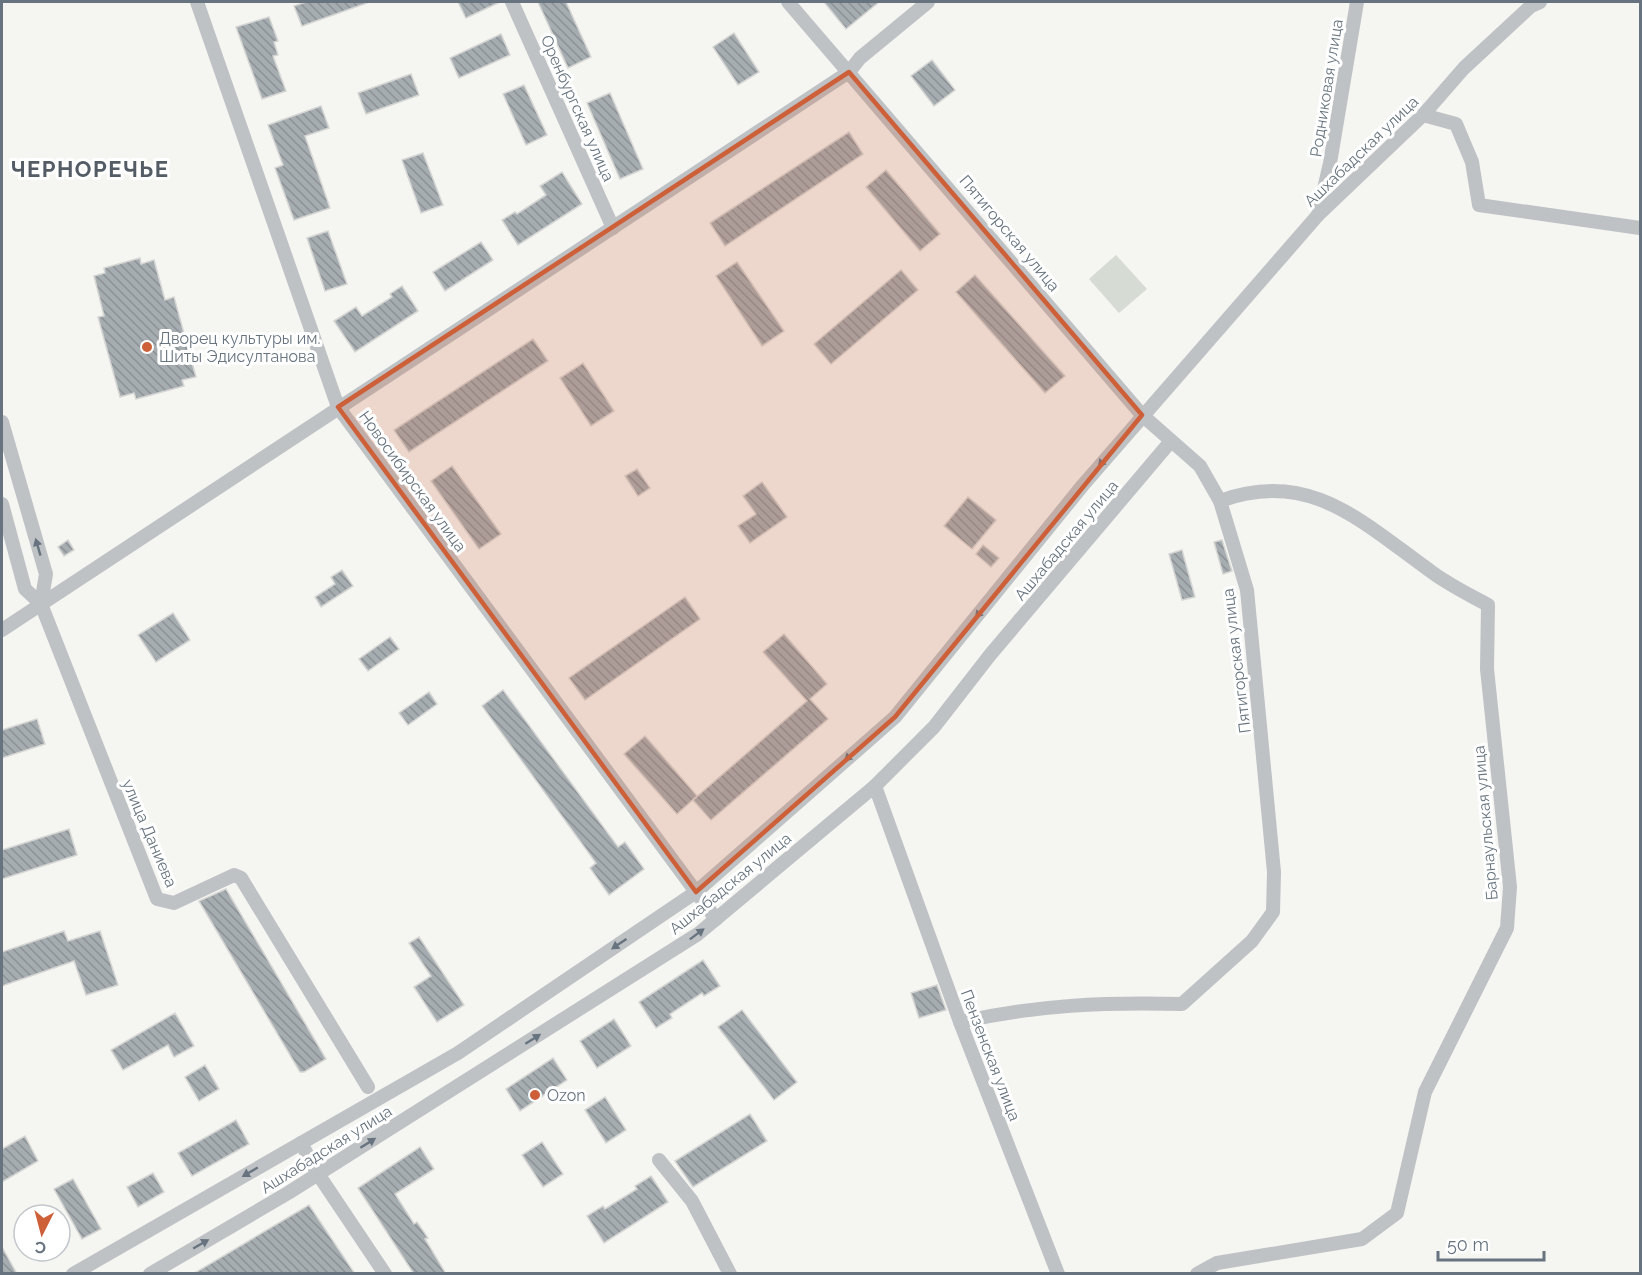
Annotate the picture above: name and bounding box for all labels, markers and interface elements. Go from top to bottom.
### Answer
street label: Родниковая улица [1306,18,1347,158]
street label: Оренбургская улица [537,32,618,184]
street label: Ашхабадская улица [1300,92,1422,211]
district label: ЧЕРНОРЕЧЬЕ [11,156,169,182]
street label: Пятигорская улица [956,171,1064,295]
place label: Дворец культуры им. Шиты Эдисултанова [159,329,320,366]
marker: Дворец культуры им. Шиты Эдисултанова [140,340,154,354]
street label: Новосибирская улица [355,407,470,556]
one-way arrow [1099,452,1111,467]
street label: Ашхабадская улица [1011,476,1122,604]
one-way arrow [33,538,42,556]
street label: Пятигорская улица [1218,587,1255,734]
one-way arrow [975,603,988,618]
street label: Барнаульская улица [1469,745,1502,901]
one-way arrow [844,748,859,761]
street label: улица Даниева [118,776,181,890]
street label: Ашхабадская улица [666,828,795,938]
one-way arrow [689,928,705,940]
one-way arrow [611,938,627,949]
street label: Пензенская улица [957,987,1024,1124]
one-way arrow [525,1034,541,1045]
place label: Ozon [547,1086,586,1105]
marker: Ozon [528,1088,542,1102]
street label: Ашхабадская улица [257,1101,395,1197]
one-way arrow [360,1138,376,1149]
one-way arrow [242,1166,258,1177]
north arrow [12,1203,72,1263]
scale bar [1438,1224,1544,1262]
text: 50 m [1447,1234,1489,1255]
text: С [34,1237,47,1257]
one-way arrow [193,1239,210,1249]

